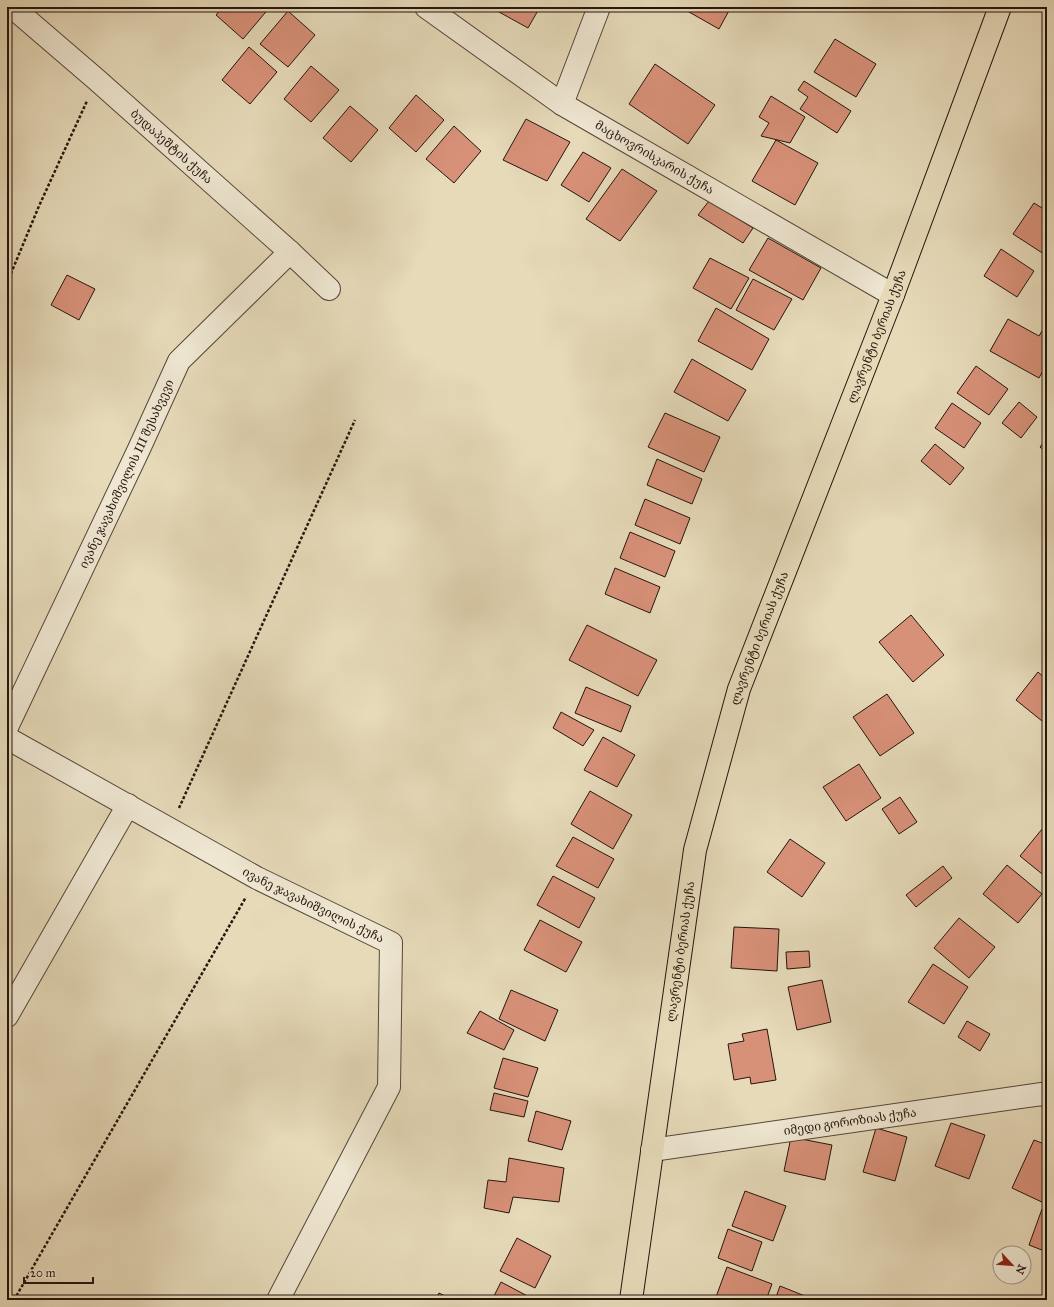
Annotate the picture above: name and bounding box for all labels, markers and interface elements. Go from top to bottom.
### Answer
street label: ბუდაპეშტის ქუჩა [128,106,215,187]
street label: მაცხოვრისკარის ქუჩა [593,118,716,197]
street label: ლავრენტი ბერიას ქუჩა [844,268,909,405]
street label: ივანე ჯავახიშვილის III შესახვევი [76,377,177,570]
street label: ლავრენტი ბერიას ქუჩა [728,570,791,707]
street label: ივანე ჯავახიშვილის ქუჩა [240,864,386,946]
street label: ლავრენტი ბერიას ქუჩა [664,880,697,1023]
street label: იმედი გოროზიას ქუჩა [783,1105,917,1138]
north arrow [992,1245,1032,1285]
scale bar [24,1259,93,1285]
text: N [1012,1262,1028,1277]
text: 20 m [30,1266,56,1280]

